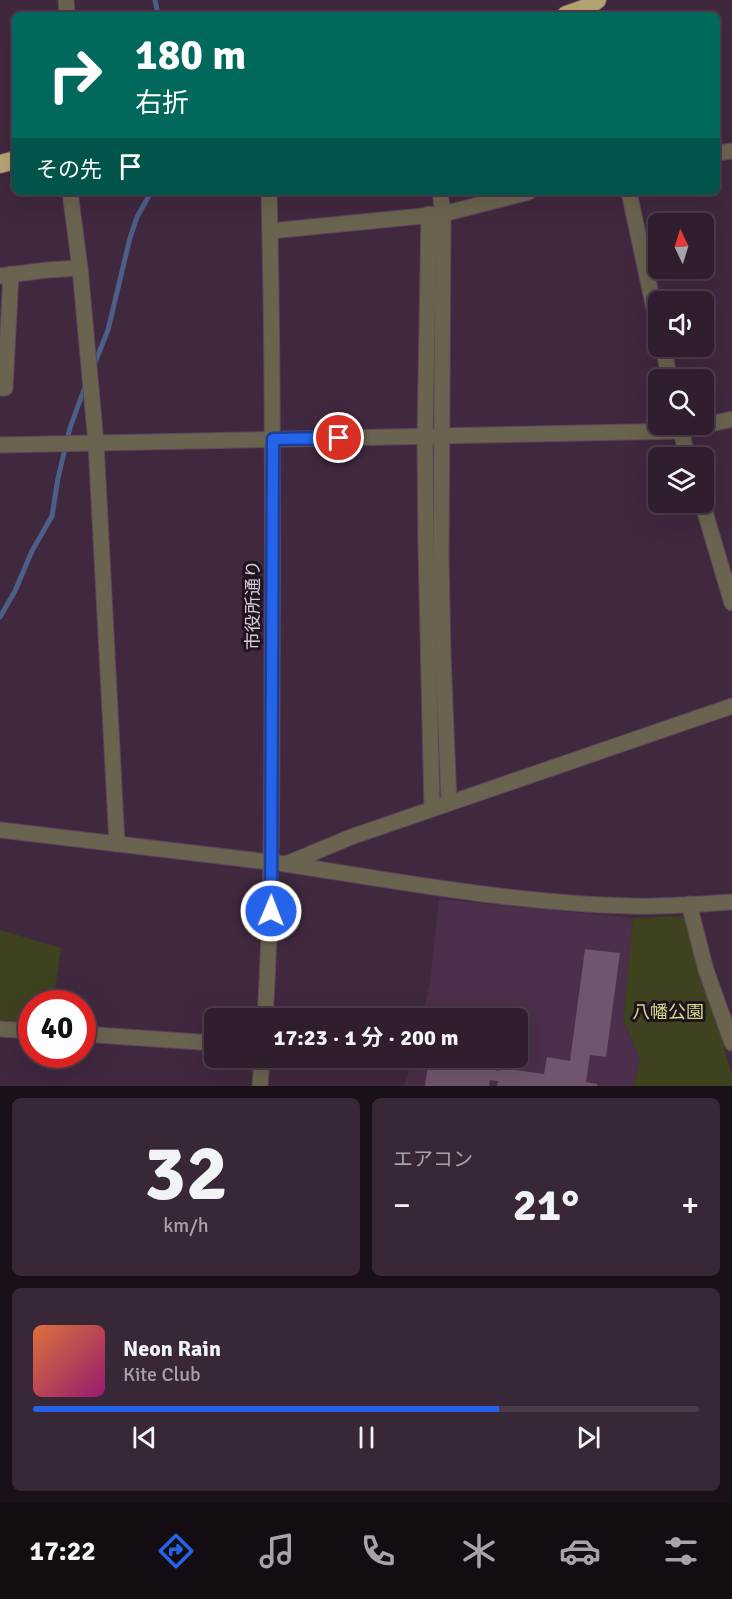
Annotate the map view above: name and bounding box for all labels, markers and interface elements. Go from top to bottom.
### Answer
text: 180 m [135,30,246,81]
icon: right [36,36,114,114]
text: 右折 [135,87,189,120]
icon: arrive [114,150,147,183]
text: その先 [36,156,102,183]
north arrow [648,213,714,279]
map controls [648,213,714,513]
button: sound [648,291,714,357]
button: search [648,369,714,435]
pin [313,412,364,463]
icon: arrive [322,421,355,454]
button: layers [648,447,714,513]
street label: 市役所通り [242,560,264,650]
position arrow [239,879,303,943]
speed limit sign: 40 [18,990,96,1068]
park label: 八幡公園 [632,1001,704,1023]
text: 17:23 · 1 分 · 200 m [274,1024,458,1051]
text: 32 [144,1126,228,1222]
text: エアコン [393,1147,473,1172]
text: 21° [513,1178,579,1233]
text: − [393,1185,411,1226]
text: + [681,1185,699,1226]
text: km/h [163,1213,209,1238]
text: Neon Rain [123,1335,221,1362]
text: Kite Club [123,1362,201,1387]
icon: previous [128,1421,161,1454]
icon: pause [350,1421,383,1454]
icon: next [572,1421,605,1454]
icon: directions [155,1530,197,1572]
icon: music [256,1530,298,1572]
icon: phone [357,1530,399,1572]
icon: climate [458,1530,500,1572]
icon: car [559,1530,601,1572]
icon: filters [660,1530,702,1572]
text: 17:22 [30,1535,96,1568]

